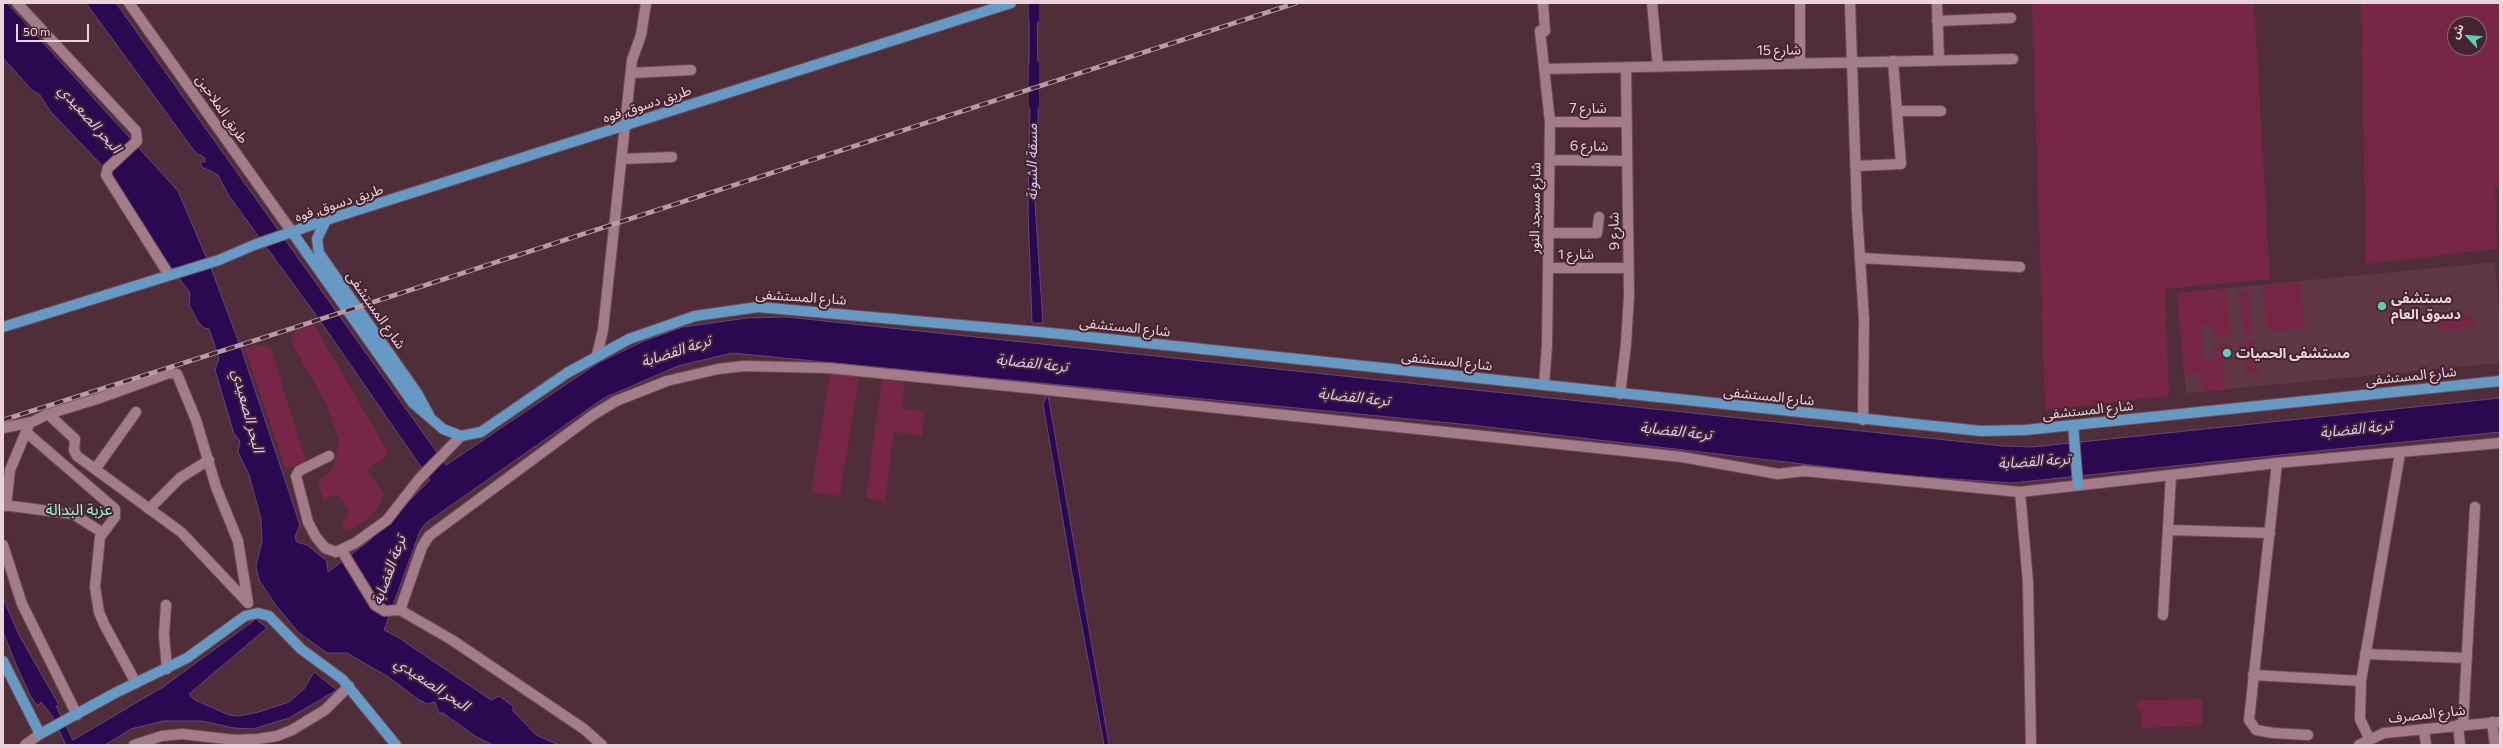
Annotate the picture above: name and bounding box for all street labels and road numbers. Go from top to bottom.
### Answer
street label: شارع 15 [1757,41,1801,59]
street label: طريق الملاحين [192,71,252,147]
street label: طريق دسوق, فوه [601,82,693,126]
street label: شارع 7 [1569,100,1607,116]
street label: شارع 6 [1570,137,1608,155]
street label: شارع مسجد النور [1526,162,1544,254]
street label: طريق دسوق, فوه [293,181,385,225]
street label: شارع 9 [1605,212,1623,250]
street label: شارع 1 [1558,246,1594,262]
street label: شارع المستشفى [343,268,409,352]
street label: شارع المستشفى [755,285,847,309]
street label: شارع المستشفى [1079,314,1171,340]
street label: شارع المستشفى [1401,348,1493,374]
street label: شارع المستشفى [2365,363,2457,389]
street label: شارع المستشفى [1723,383,1815,409]
street label: شارع المستشفى [2042,397,2134,423]
street label: شارع المصرف [2388,702,2466,726]

